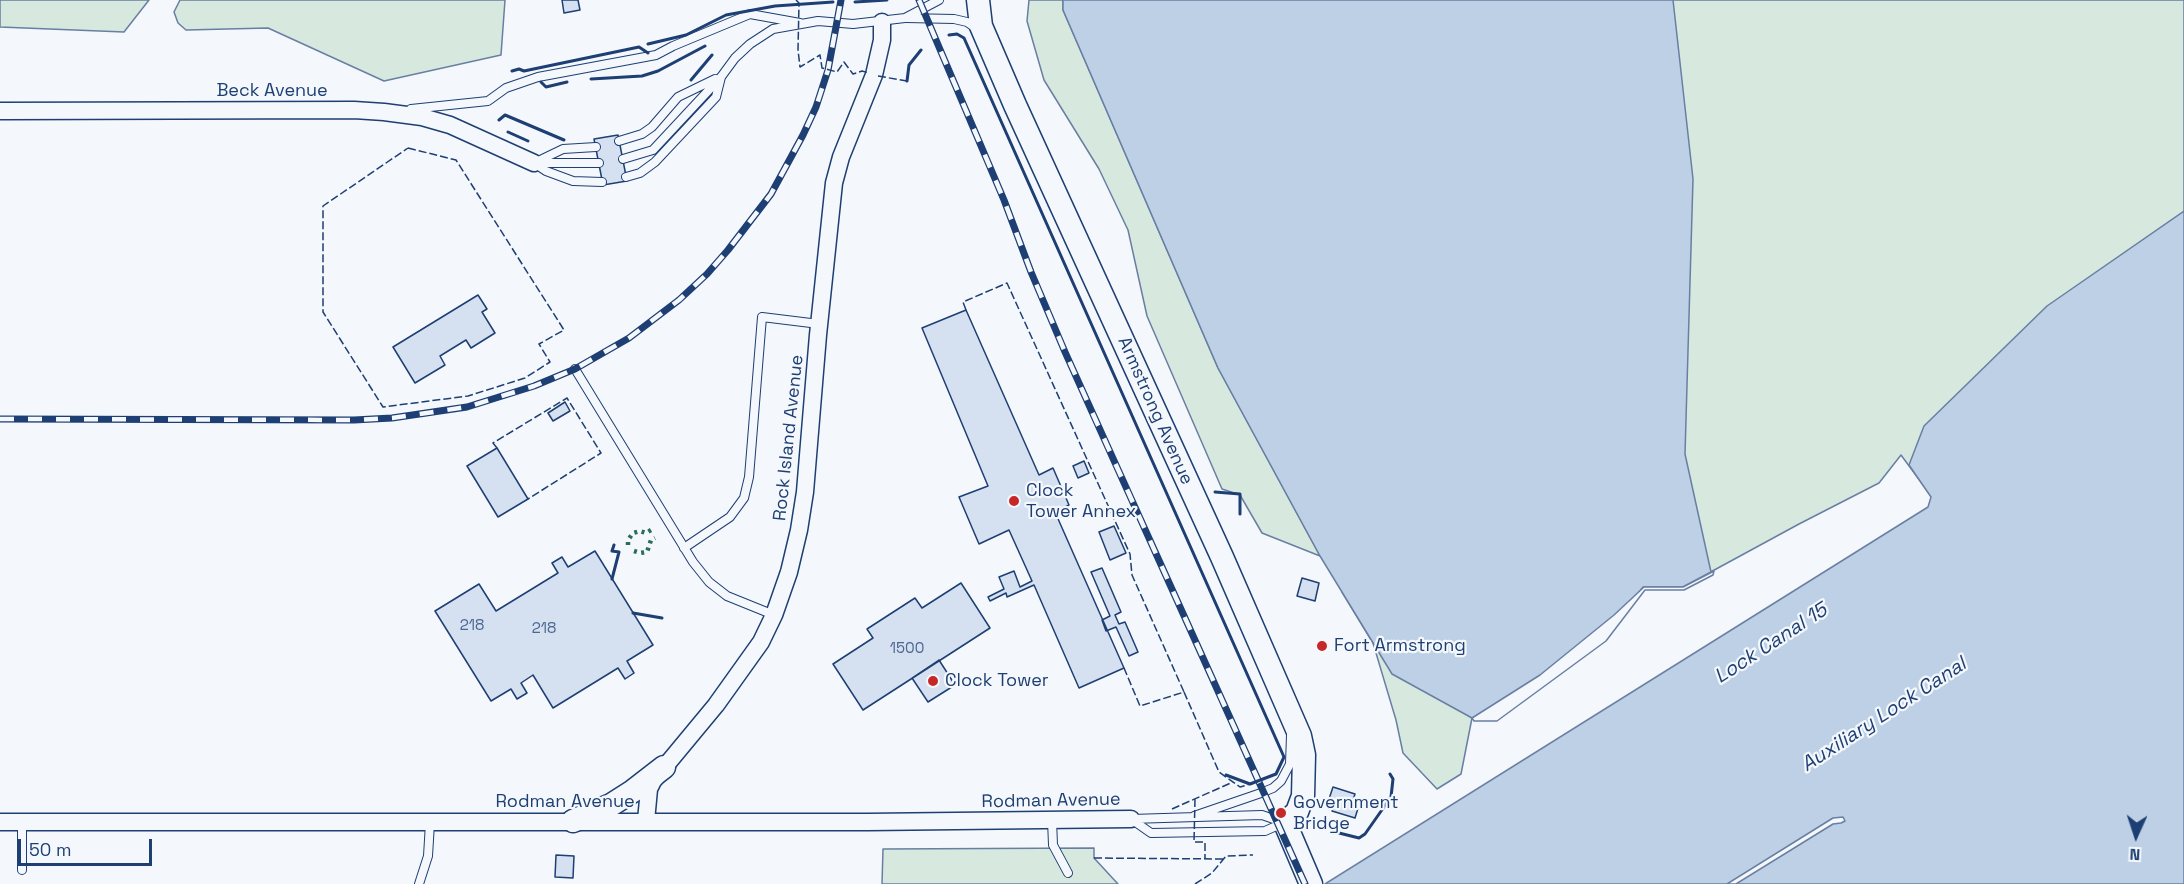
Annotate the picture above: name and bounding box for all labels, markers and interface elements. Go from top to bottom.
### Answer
street label: Beck Avenue [216,80,328,102]
street label: Armstrong Avenue [1113,334,1197,488]
street label: Rock Island Avenue [770,354,808,522]
place label: Clock Tower Annex [1026,480,1136,522]
marker: Clock Tower Annex [1007,494,1021,508]
water label: Lock Canal 15 [1710,599,1832,689]
house number: 218 [460,617,484,635]
house number: 218 [532,620,556,638]
place label: Fort Armstrong [1334,635,1466,657]
marker: Fort Armstrong [1315,639,1329,653]
house number: 1500 [890,640,924,658]
water label: Auxiliary Lock Canal [1797,653,1971,777]
place label: Clock Tower [945,670,1049,692]
marker: Clock Tower [926,674,940,688]
street label: Rodman Avenue [981,789,1121,813]
street label: Rodman Avenue [495,791,635,813]
place label: Government Bridge [1293,792,1399,834]
marker: Government Bridge [1274,806,1288,820]
north arrow [2106,806,2166,866]
scale bar [21,827,154,865]
text: 50 m [29,838,71,861]
text: N [2129,844,2141,865]

